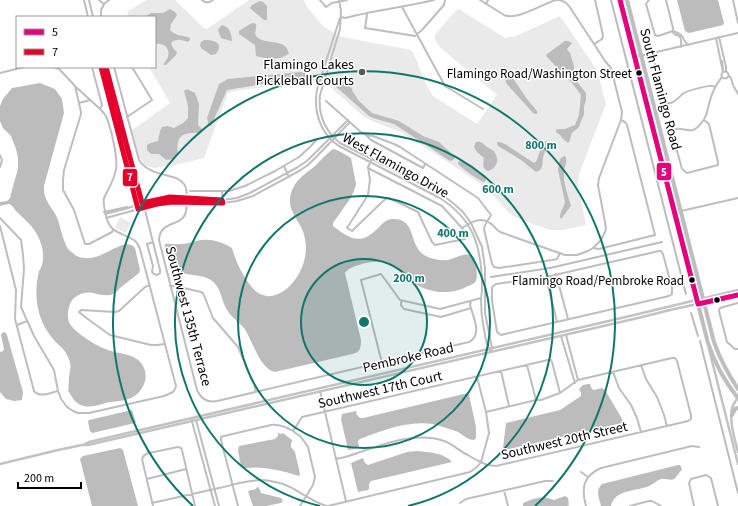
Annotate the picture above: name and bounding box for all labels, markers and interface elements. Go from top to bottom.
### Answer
legend [16,16,156,68]
text: 5 [52,24,58,41]
street label: South Flamingo Road [634,26,686,152]
text: 7 [52,44,58,61]
place label: Flamingo Lakes Pickleball Courts [256,55,354,91]
place label: Flamingo Road/Washington Street [447,65,633,83]
marker: Flamingo Lakes Pickleball Courts [357,67,367,77]
marker: Flamingo Road/Washington Street [634,68,644,78]
street label: West Flamingo Drive [339,128,452,203]
text: 800 m [525,137,557,154]
line badge: 5 [656,162,672,181]
text: 5 [661,165,667,180]
line badge: 7 [122,168,138,187]
text: 7 [127,170,133,185]
text: 600 m [482,181,514,198]
text: 400 m [437,225,469,242]
street label: Southwest 135th Terrace [160,244,216,389]
text: 200 m [393,270,425,287]
place label: Flamingo Road/Pembroke Road [512,272,684,290]
marker: Flamingo Road/Pembroke Road [687,275,697,285]
unlabelled marker [712,295,722,305]
centre of rings [357,315,371,329]
street label: Pembroke Road [361,338,456,378]
street label: Southwest 17th Court [316,366,445,414]
street label: Southwest 20th Street [499,417,630,465]
scale bar [18,464,81,490]
text: 200 m [24,470,54,487]

